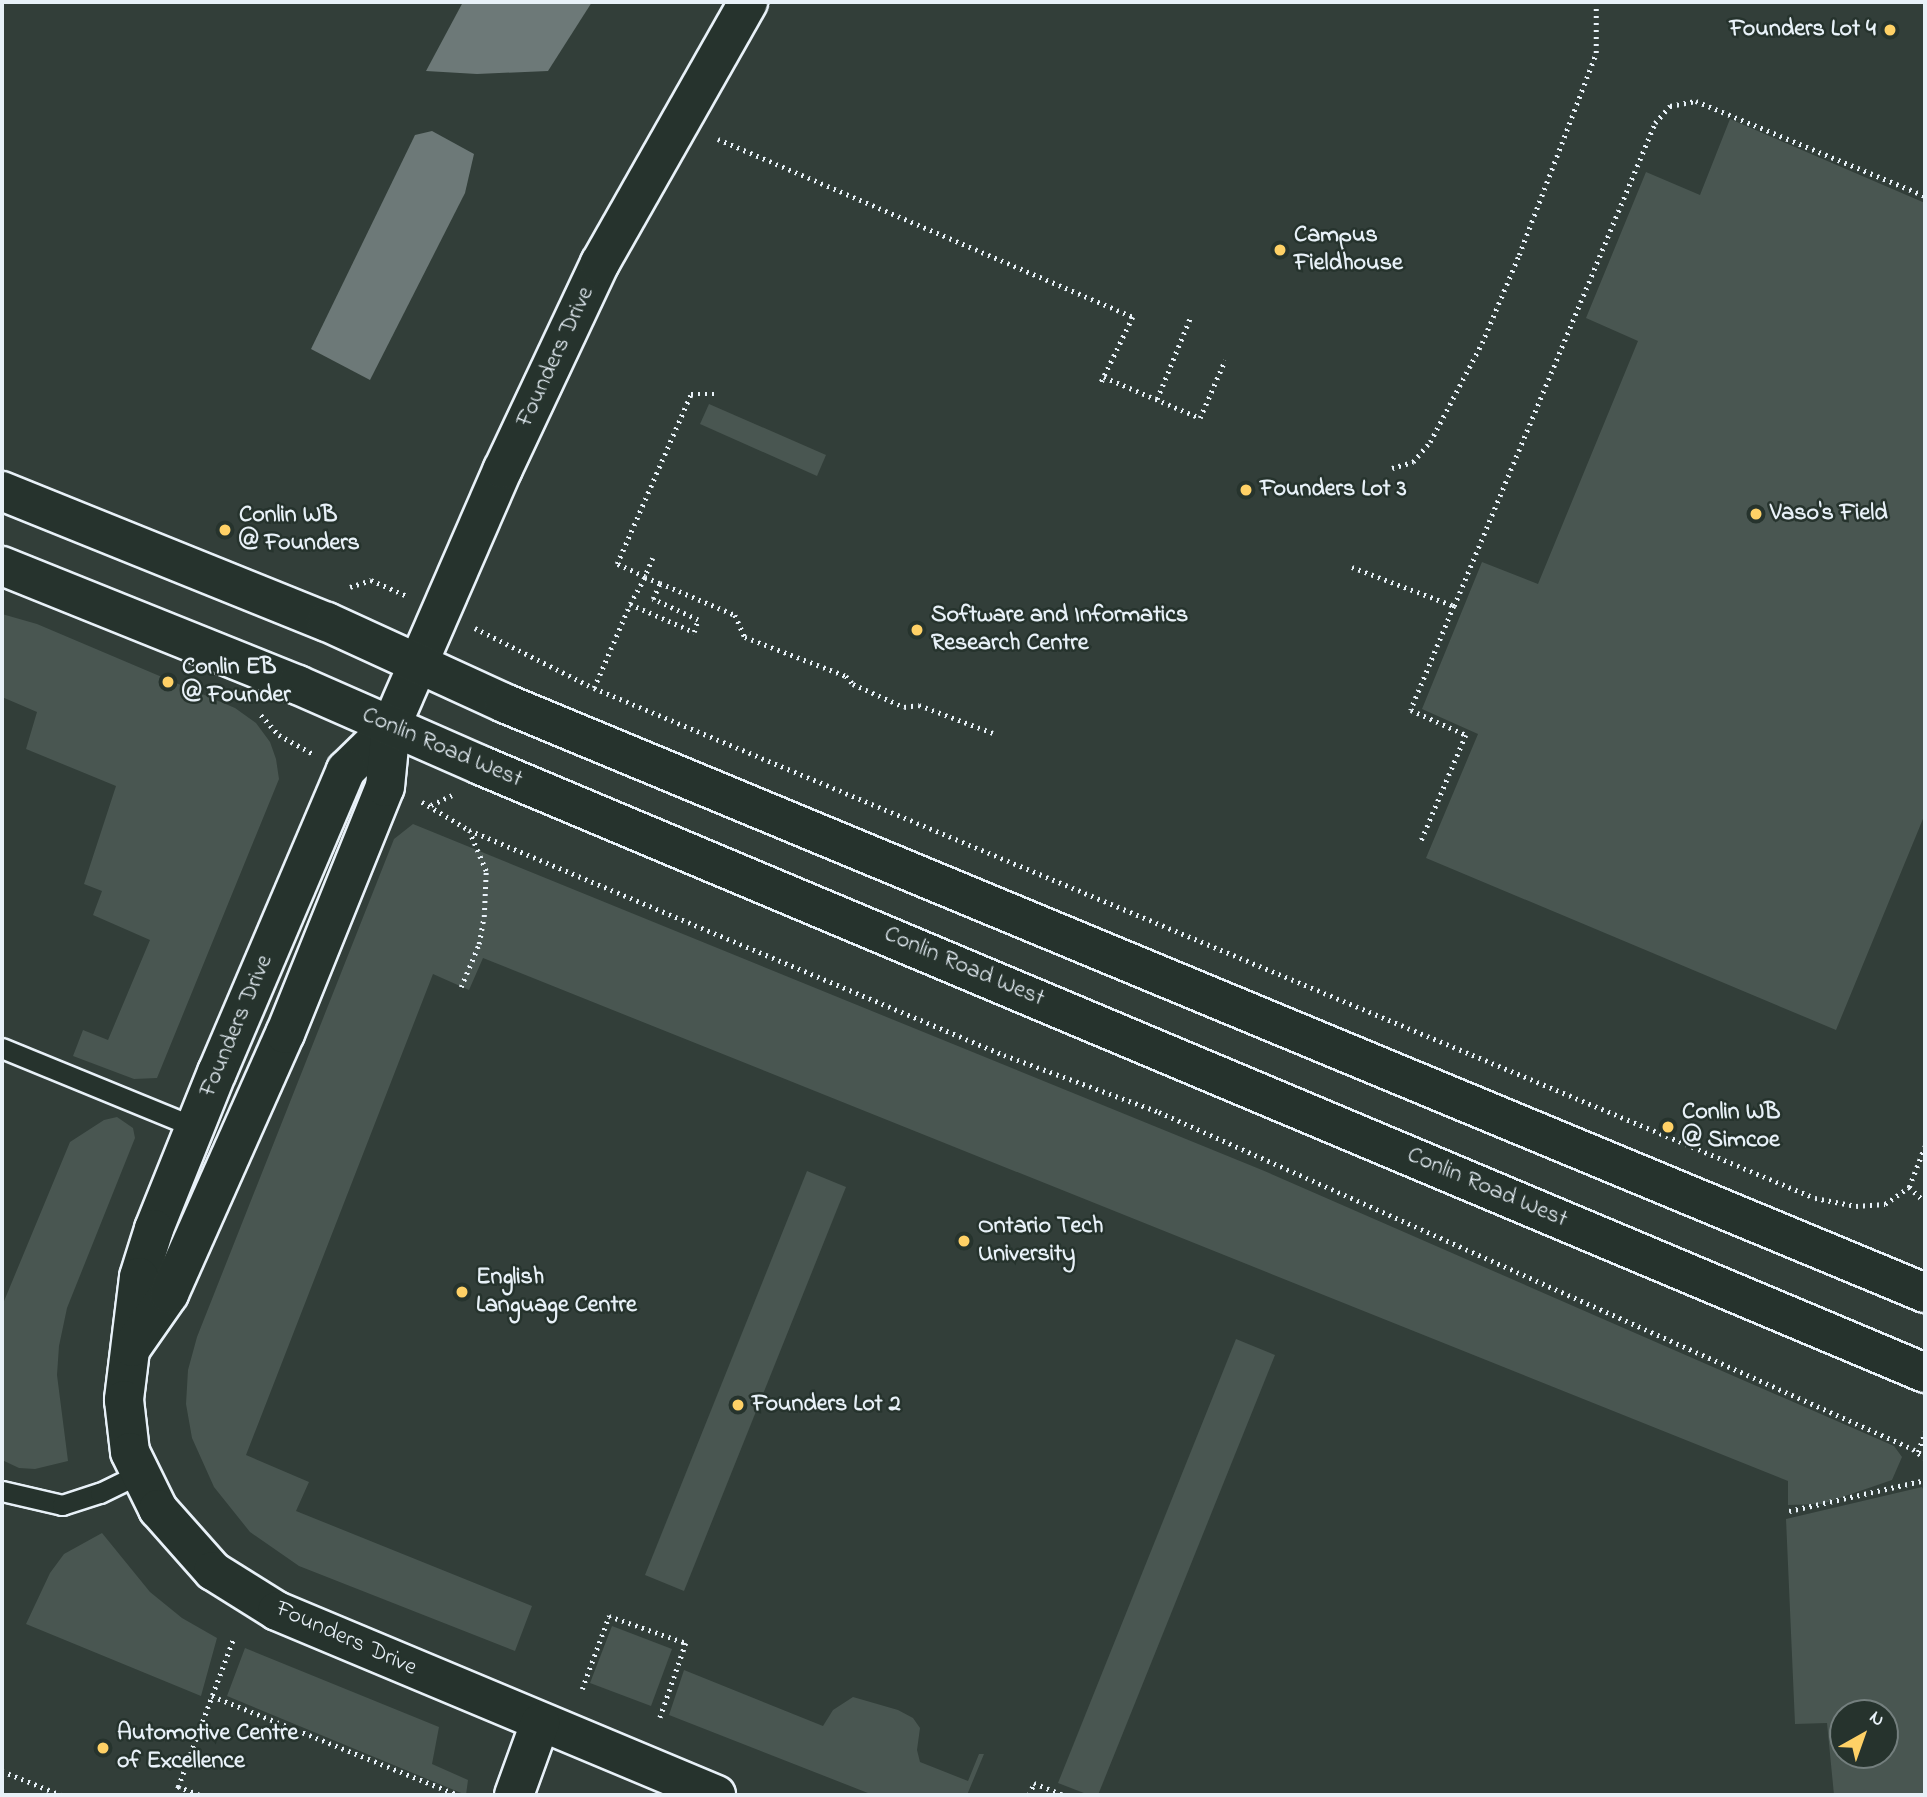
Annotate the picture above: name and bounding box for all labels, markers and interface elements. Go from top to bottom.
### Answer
place label: Founders Lot 4 [1729,16,1876,44]
marker: Founders Lot 4 [1882,22,1898,38]
place label: Campus Fieldhouse [1294,222,1403,278]
marker: Campus Fieldhouse [1272,242,1288,258]
street label: Founders Drive [511,282,601,432]
place label: Founders Lot 3 [1260,476,1407,504]
marker: Founders Lot 3 [1238,482,1254,498]
place label: Vaso's Field [1770,500,1888,528]
place label: Conlin WB @ Founders [239,502,360,558]
marker: Vaso's Field [1748,506,1764,522]
marker: Conlin WB @ Founders [217,522,233,538]
place label: Software and Informatics Research Centre [931,602,1188,658]
marker: Software and Informatics Research Centre [909,622,925,638]
place label: Conlin EB @ Founder [182,654,291,710]
marker: Conlin EB @ Founder [160,674,176,690]
street label: Conlin Road West [357,701,527,795]
street label: Conlin Road West [879,920,1049,1014]
street label: Founders Drive [194,951,280,1101]
place label: Conlin WB @ Simcoe [1682,1099,1780,1155]
marker: Conlin WB @ Simcoe [1660,1119,1676,1135]
street label: Conlin Road West [1402,1141,1572,1235]
place label: Ontario Tech University [978,1213,1103,1269]
marker: Ontario Tech University [956,1233,972,1249]
place label: English Language Centre [476,1264,637,1320]
marker: English Language Centre [454,1284,470,1300]
place label: Founders Lot 2 [752,1391,901,1419]
marker: Founders Lot 2 [730,1397,746,1413]
street label: Founders Drive [271,1595,421,1683]
north arrow [1829,1699,1899,1769]
text: N [1863,1705,1890,1734]
place label: Automotive Centre of Excellence [117,1720,298,1776]
marker: Automotive Centre of Excellence [95,1740,111,1756]

